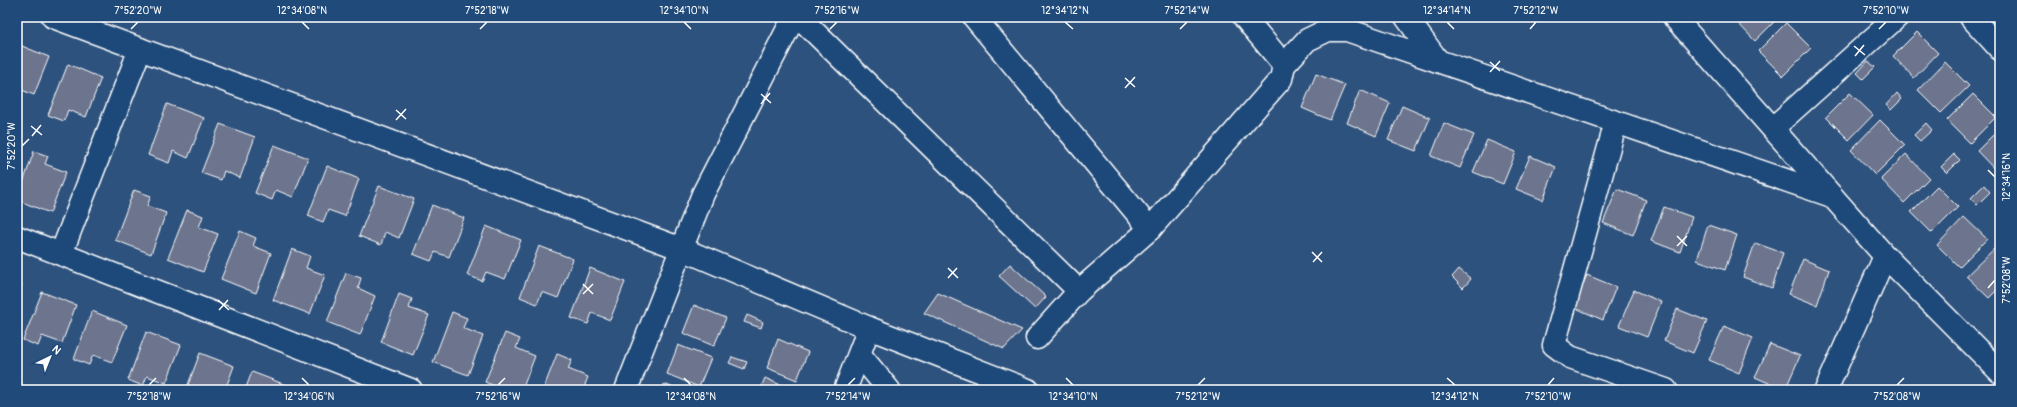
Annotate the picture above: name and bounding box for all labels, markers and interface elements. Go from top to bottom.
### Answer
text: 7°52'20"W [114,5,162,17]
text: 12°34'08"N [277,5,327,17]
text: 7°52'18"W [465,5,510,17]
text: 12°34'10"N [660,5,709,17]
text: 7°52'16"W [815,5,860,17]
text: 12°34'12"N [1041,5,1089,17]
text: 7°52'14"W [1165,5,1210,17]
text: 12°34'14"N [1423,5,1471,17]
text: 7°52'12"W [1514,5,1559,17]
text: 7°52'10"W [1863,5,1909,17]
text: 7°52'20"W [6,122,18,170]
text: 12°34'16"N [2001,153,2013,201]
text: 7°52'08"W [2001,256,2013,304]
north arrow [30,337,70,377]
text: N [49,343,64,358]
text: 7°52'18"W [127,391,172,403]
text: 12°34'06"N [284,391,335,403]
text: 7°52'16"W [476,391,521,403]
text: 12°34'08"N [666,391,716,403]
text: 7°52'14"W [826,391,871,403]
text: 12°34'10"N [1049,391,1098,403]
text: 7°52'12"W [1176,391,1221,403]
text: 12°34'12"N [1431,391,1479,403]
text: 7°52'10"W [1525,391,1571,403]
text: 7°52'08"W [1873,391,1921,403]

